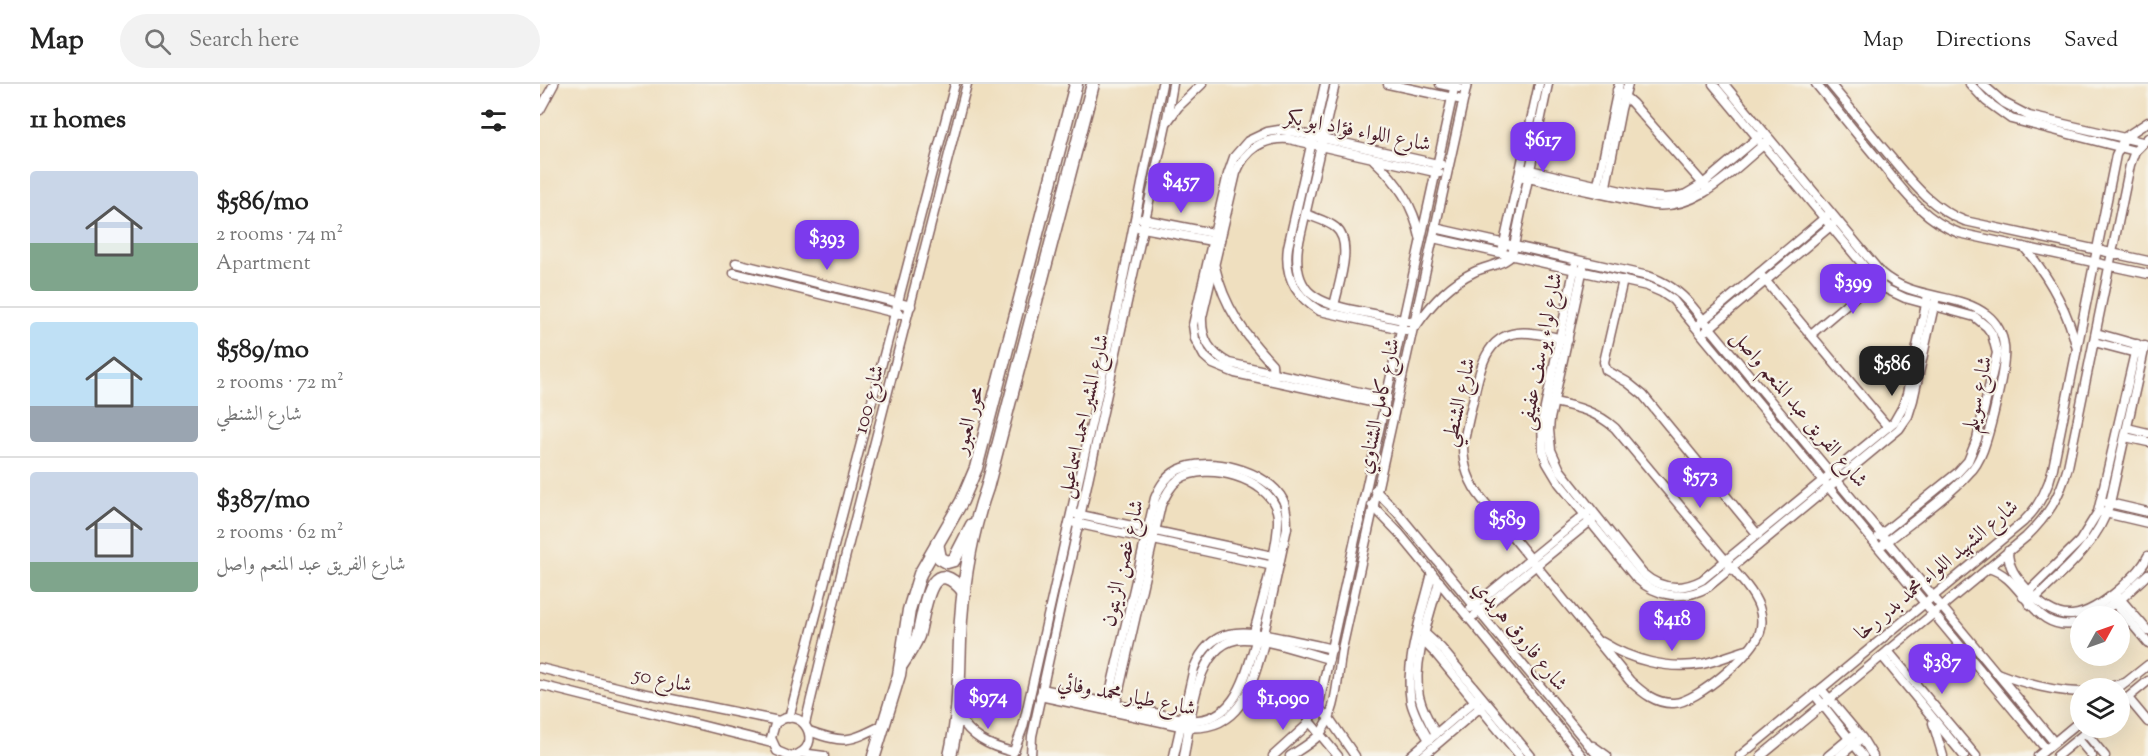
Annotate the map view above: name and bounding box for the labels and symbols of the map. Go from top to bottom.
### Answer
street label: شارع اللواء فؤاد ابو بكر [1280,103,1433,162]
pin: $617 [1507,122,1579,173]
pin: $457 [1145,163,1217,214]
pin: $393 [791,220,863,271]
pin: $399 [1817,264,1889,315]
street label: شارع لواء يوسف عفيفى [1512,270,1573,433]
street label: شارع الفريق عبد المنعم واصل [1721,323,1874,497]
street label: شارع المشير احمد اسماعيل [1051,331,1119,502]
street label: شارع كامل الشناوي [1351,336,1410,477]
pin: $586 [1856,346,1928,397]
street label: شارع سويلم [1956,354,2006,436]
street label: شارع الشنطي [1435,355,1488,450]
street label: شارع 100 [846,362,894,438]
street label: محور العبور [946,383,993,460]
pin: $573 [1664,458,1736,509]
street label: شارع الشهيد اللواء محمد بدر رخا [1849,493,2026,649]
street label: شارع غصن الزيتون [1095,497,1154,630]
pin: $589 [1471,501,1543,552]
street label: شارع فاروق هريدي [1464,574,1574,699]
pin: $418 [1636,601,1708,652]
north arrow [2070,606,2130,666]
pin: $387 [1906,644,1978,695]
street label: شارع 50 [629,660,695,703]
street label: شارع طيار محمد وفائي [1055,669,1198,726]
pin: $974 [952,679,1024,730]
pin: $1,090 [1234,680,1332,731]

